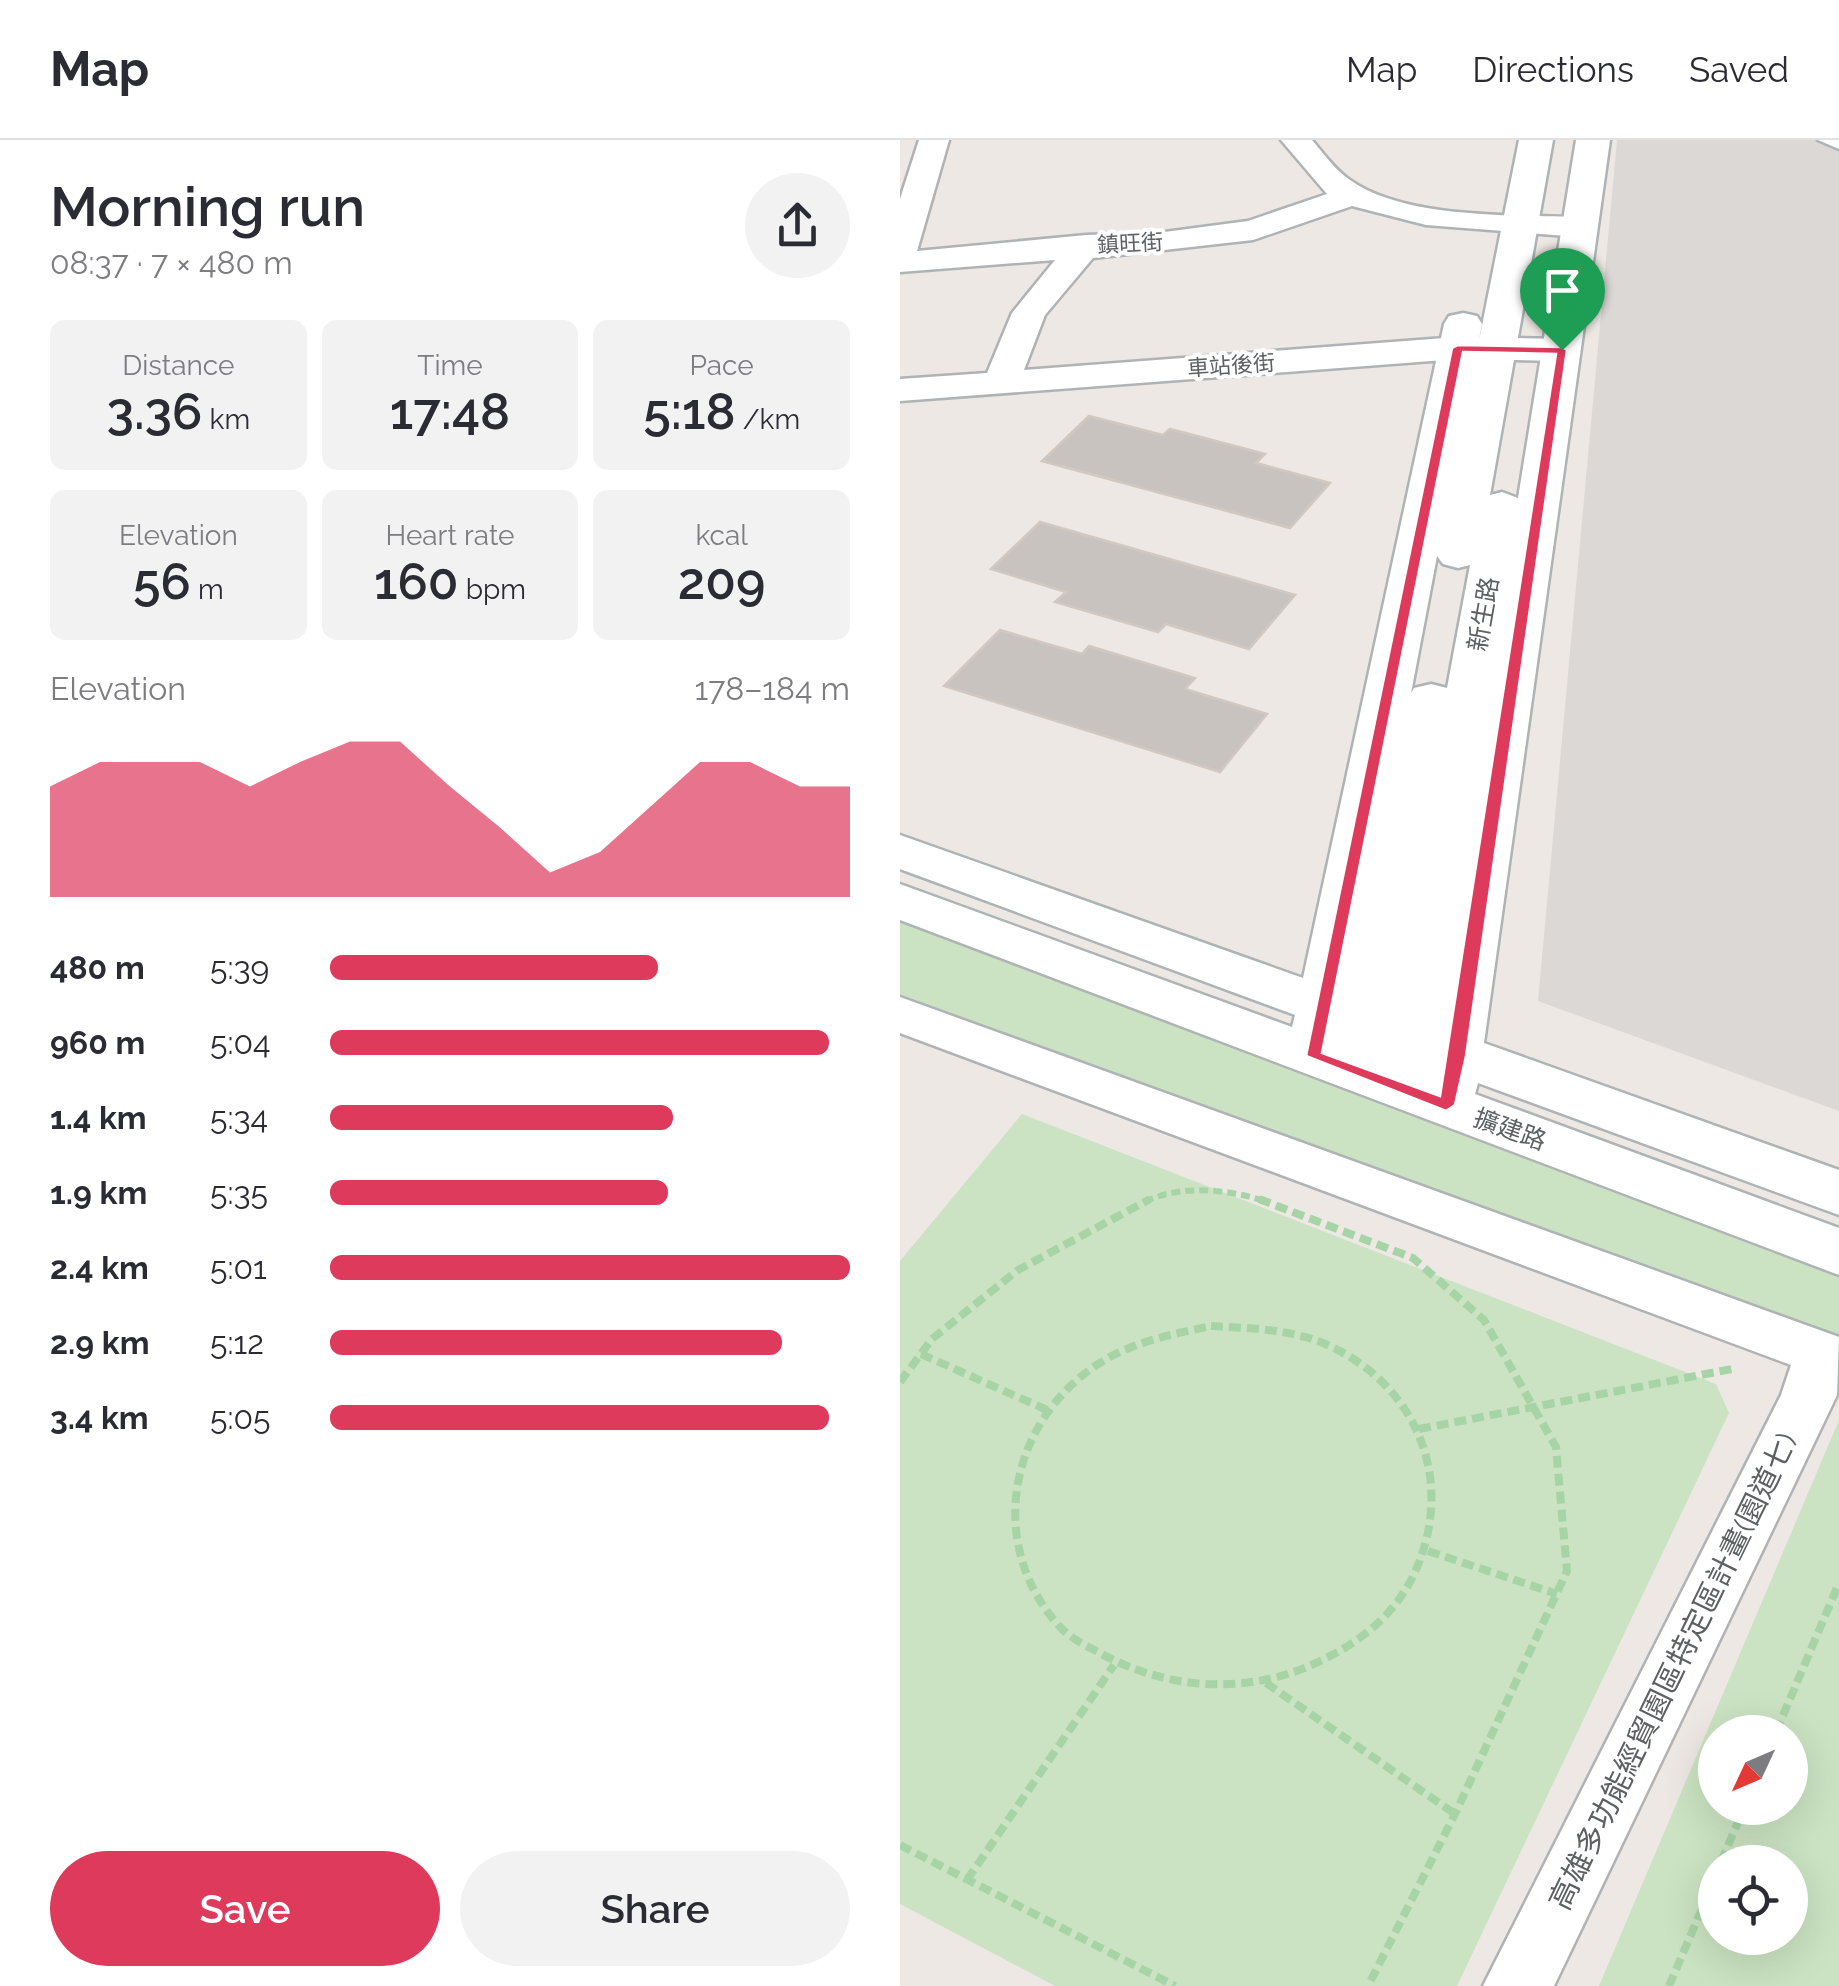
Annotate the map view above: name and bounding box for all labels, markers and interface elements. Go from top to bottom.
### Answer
text: Map [50,41,149,97]
text: Map [1346,49,1417,90]
text: Directions [1472,49,1634,90]
text: Saved [1689,49,1789,90]
button: share [745,173,850,278]
text: Morning run [50,174,365,239]
street label: 鎮旺街 [1096,228,1164,258]
text: 08:37 · 7 × 480 m [50,244,293,281]
pin [1520,248,1605,351]
icon: arrive [1535,263,1590,318]
text: Distance [122,349,234,382]
text: Time [417,349,483,382]
text: Pace [690,349,754,382]
street label: 車站後街 [1186,349,1276,381]
text: 3.36 [107,382,202,441]
text: 17:48 [390,382,510,441]
text: 5:18 [643,382,736,441]
text: km [202,403,250,436]
text: /km [736,403,800,436]
text: Elevation [119,519,238,552]
text: Heart rate [386,519,514,552]
text: kcal [695,519,748,552]
text: 56 [133,552,191,611]
text: 160 [374,552,459,611]
text: 209 [678,552,765,611]
text: m [191,573,224,606]
text: bpm [459,573,526,606]
street label: 新生路 [1462,574,1504,654]
text: Elevation [50,670,186,707]
text: 178–184 m [695,670,850,707]
text: 480 m [50,949,145,986]
text: 5:39 [210,949,269,986]
text: 960 m [50,1024,145,1061]
text: 5:04 [210,1024,271,1061]
text: 1.4 km [50,1099,147,1136]
text: 5:34 [210,1099,268,1136]
street label: 擴建路 [1470,1102,1550,1156]
text: 1.9 km [50,1174,147,1211]
text: 5:35 [210,1174,268,1211]
text: 2.4 km [50,1249,149,1286]
text: 5:01 [210,1249,267,1286]
text: 2.9 km [50,1324,149,1361]
text: 5:12 [210,1324,264,1361]
text: 3.4 km [50,1399,149,1436]
text: 5:05 [210,1399,270,1436]
street label: 高雄多功能經貿園區特定區計畫(園道七) [1542,1427,1804,1915]
north arrow [1698,1715,1808,1825]
map controls [1698,1715,1808,1955]
button: locate [1698,1845,1808,1955]
button: Save [50,1851,440,1966]
button: Share [460,1851,850,1966]

